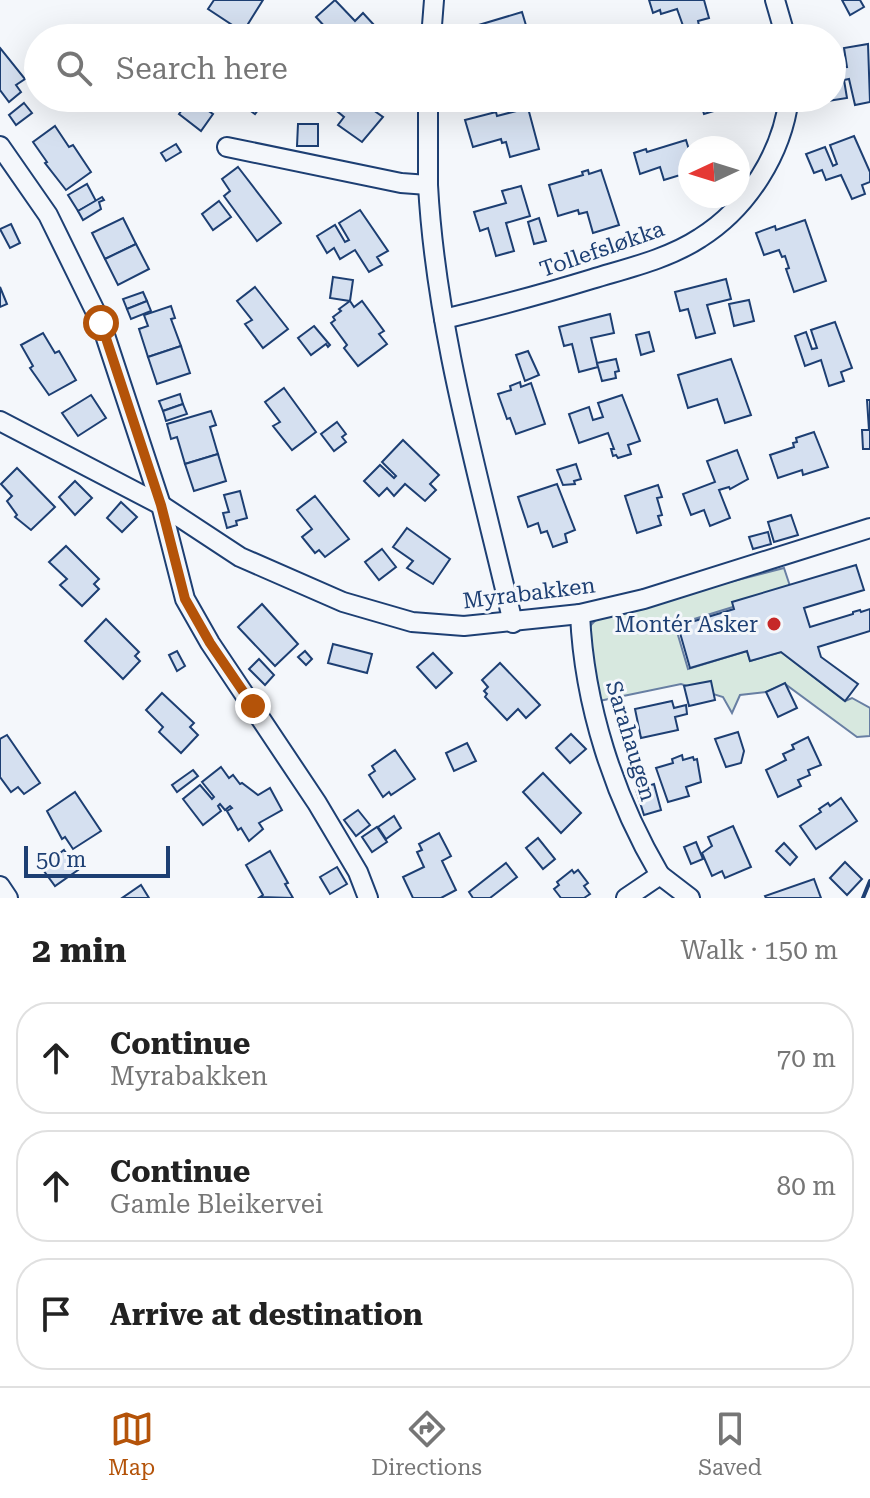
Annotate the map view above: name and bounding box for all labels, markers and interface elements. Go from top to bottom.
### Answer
search box [24,24,846,112]
icon: search [52,46,96,90]
text: Search here [116,51,288,86]
north arrow [678,136,750,208]
street label: Tollefsløkka [536,216,668,282]
route start [83,305,119,341]
street label: Myrabakken [461,572,597,614]
place label: Montér Asker [614,612,758,637]
marker: Montér Asker [765,615,783,633]
street label: Sarahaugen [601,678,661,804]
route end [235,688,271,724]
scale bar [24,842,170,878]
text: 50 m [36,847,86,872]
text: 2 min [32,930,127,970]
text: Walk · 150 m [680,935,838,965]
text: Continue [110,1026,250,1061]
icon: ahead [34,1036,78,1080]
text: 70 m [777,1043,836,1073]
text: Myrabakken [110,1061,268,1091]
text: Continue [110,1154,250,1189]
icon: ahead [34,1164,78,1208]
text: 80 m [777,1171,836,1201]
text: Gamle Bleikervei [110,1189,323,1219]
icon: arrive [34,1292,78,1336]
text: Arrive at destination [110,1297,423,1332]
tab: Map [108,1407,155,1480]
tab: Directions [371,1407,482,1480]
tab: Saved [698,1407,762,1480]

